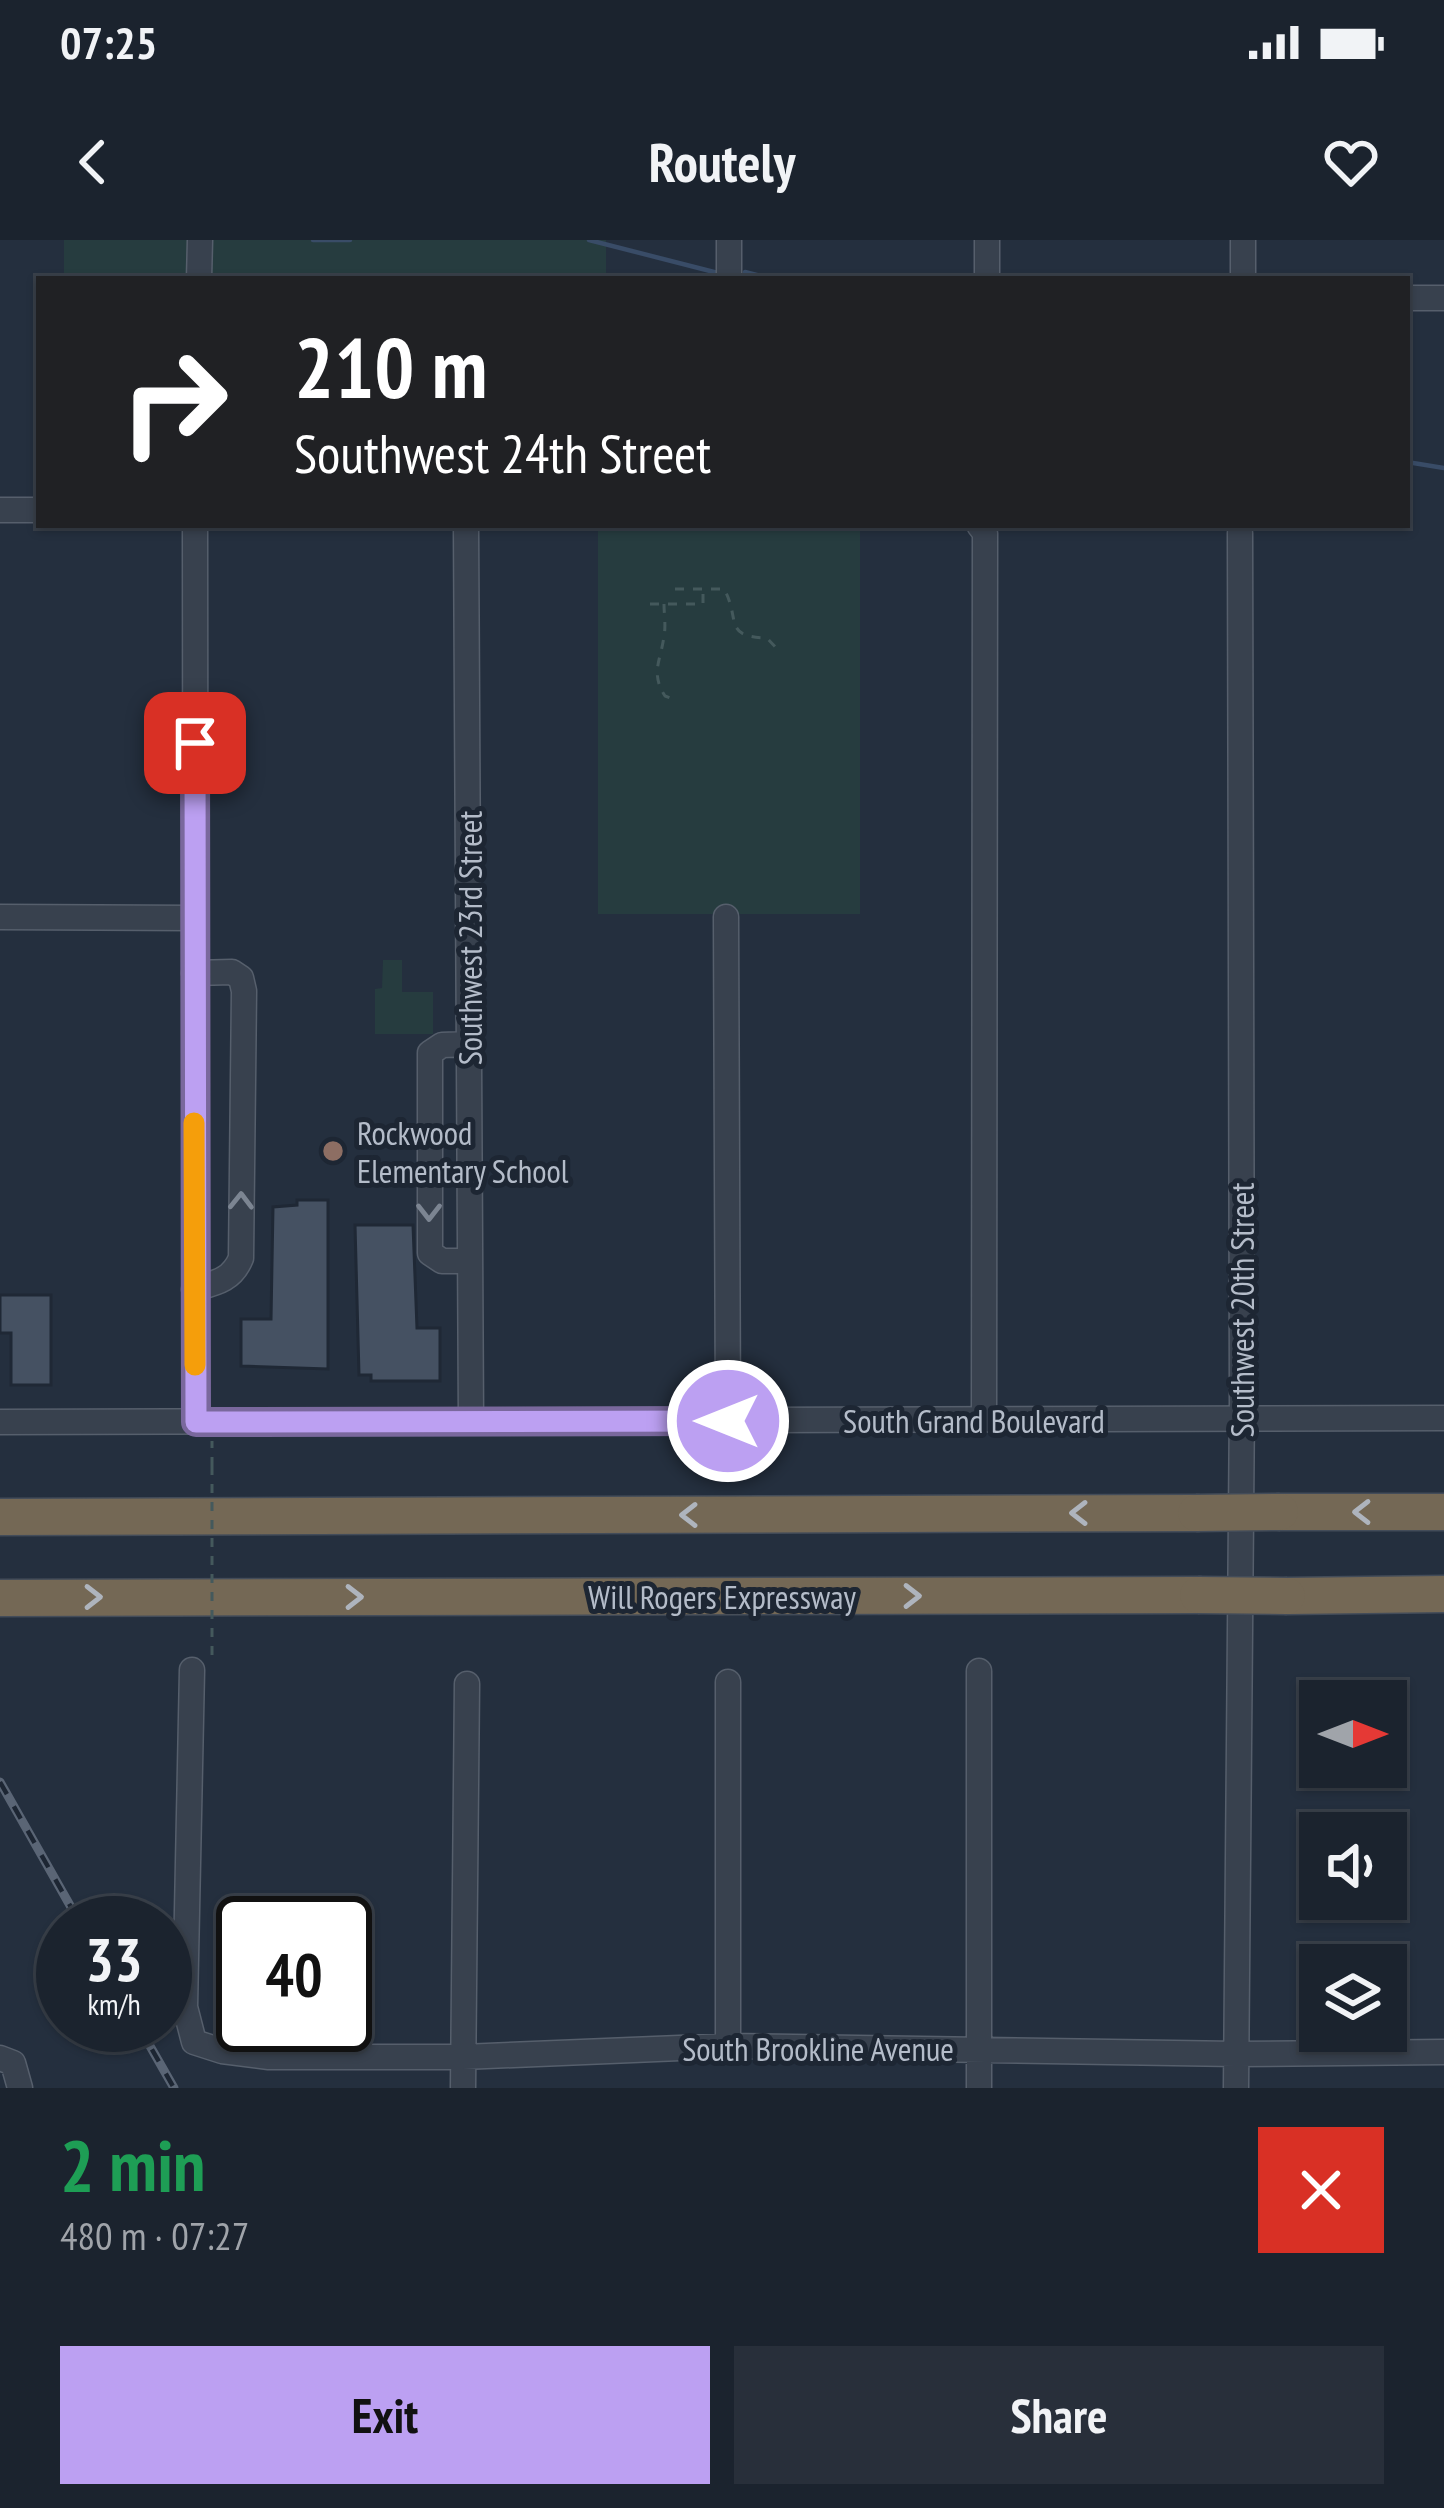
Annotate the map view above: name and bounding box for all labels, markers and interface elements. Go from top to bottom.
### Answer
text: 07:25 [60,13,157,71]
text: Routely [649,127,795,197]
icon: back [60,129,126,195]
icon: heart [1318,129,1384,195]
text: 210 m [294,312,487,421]
icon: right [96,324,252,480]
text: Southwest 24th Street [294,418,711,488]
pin [144,692,246,794]
icon: arrive [162,710,228,776]
street label: Southwest 23rd Street [448,811,491,1065]
place label: Rockwood Elementary School [357,1111,569,1192]
marker: Rockwood Elementary School [320,1138,346,1164]
street label: Southwest 20th Street [1220,1183,1263,1437]
one-way arrow [228,1191,254,1210]
one-way arrow [416,1203,442,1222]
position arrow [665,1358,791,1484]
street label: South Grand Boulevard [843,1399,1105,1442]
one-way arrow [1352,1499,1370,1525]
one-way arrow [1069,1500,1087,1526]
one-way arrow [679,1502,697,1528]
street label: Will Rogers Expressway [588,1575,856,1618]
one-way arrow [904,1583,922,1609]
one-way arrow [85,1584,103,1610]
one-way arrow [346,1584,364,1610]
north arrow [1299,1680,1407,1788]
map controls [1299,1680,1407,2052]
button: sound [1299,1812,1407,1920]
speed limit sign: 40 [216,1896,372,2052]
text: 33 [85,1920,143,1998]
button: layers [1299,1944,1407,2052]
text: km/h [87,1984,141,2023]
street label: South Brookline Avenue [682,2027,954,2070]
text: 2 min [60,2118,205,2211]
button: close [1258,2127,1384,2253]
text: 480 m · 07:27 [60,2210,249,2261]
button: Exit [60,2346,710,2484]
button: Share [734,2346,1384,2484]

